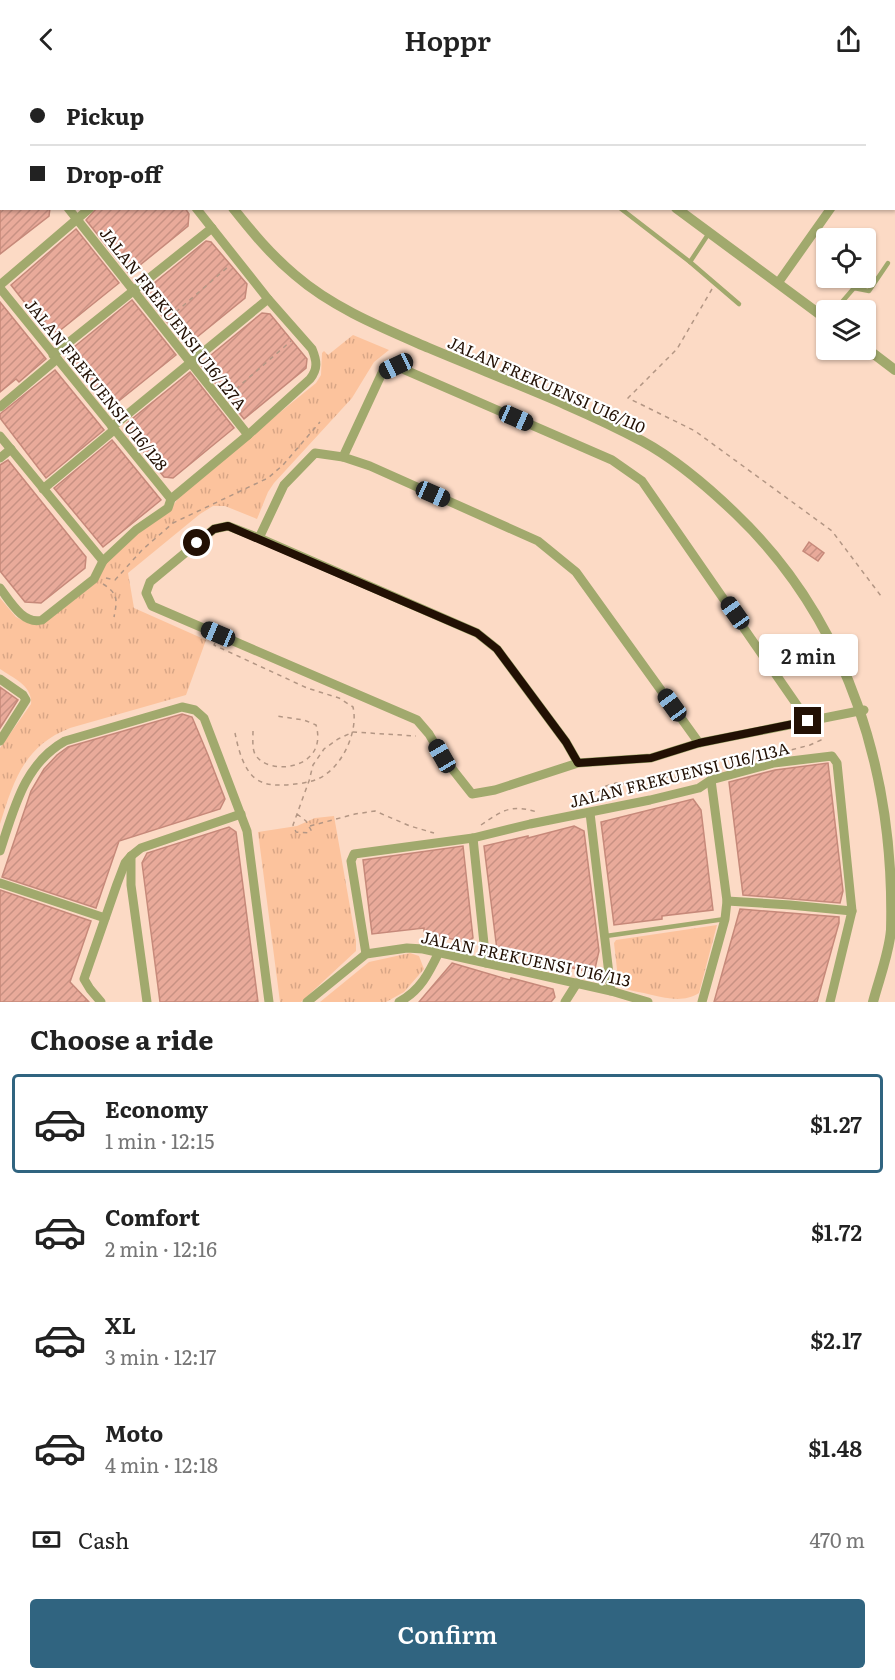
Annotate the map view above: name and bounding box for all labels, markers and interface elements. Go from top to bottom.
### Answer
text: Hoppr [404,19,491,59]
icon: back [30,23,63,56]
icon: share [832,23,865,56]
text: Pickup [66,99,144,132]
text: Drop-off [66,157,162,190]
street label: JALAN FREKUENSI U16/127A [95,221,253,415]
map controls [816,228,876,360]
button: locate [816,228,876,288]
street label: JALAN FREKUENSI U16/128 [20,293,174,475]
button: layers [816,300,876,360]
street label: JALAN FREKUENSI U16/110 [444,329,650,439]
car [376,350,416,382]
car [496,402,536,434]
car [413,478,453,510]
route start [183,529,210,556]
car [717,593,753,633]
car [198,619,238,649]
callout: 2 min [758,634,858,676]
text: 2 min [781,640,836,670]
car [654,685,690,725]
route end [794,707,821,734]
street label: JALAN FREKUENSI U16/113A [567,735,792,813]
car [425,736,459,776]
street label: JALAN FREKUENSI U16/113 [419,924,633,992]
text: Choose a ride [30,1018,213,1058]
text: Economy [105,1092,208,1125]
icon: car [33,1097,87,1151]
text: $1.27 [810,1107,862,1140]
text: 1 min · 12:15 [105,1125,214,1155]
text: Comfort [105,1200,200,1233]
icon: car [33,1205,87,1259]
text: $1.72 [811,1215,862,1248]
text: 2 min · 12:16 [105,1233,217,1263]
text: XL [105,1308,136,1341]
icon: car [33,1313,87,1367]
text: $2.17 [810,1323,862,1356]
text: 3 min · 12:17 [105,1341,216,1371]
text: Moto [105,1416,163,1449]
icon: car [33,1421,87,1475]
text: $1.48 [808,1431,862,1464]
text: 4 min · 12:18 [105,1449,218,1479]
icon: cash [30,1523,63,1556]
text: Cash [78,1523,129,1556]
text: 470 m [810,1524,865,1554]
button: Confirm [30,1599,865,1668]

